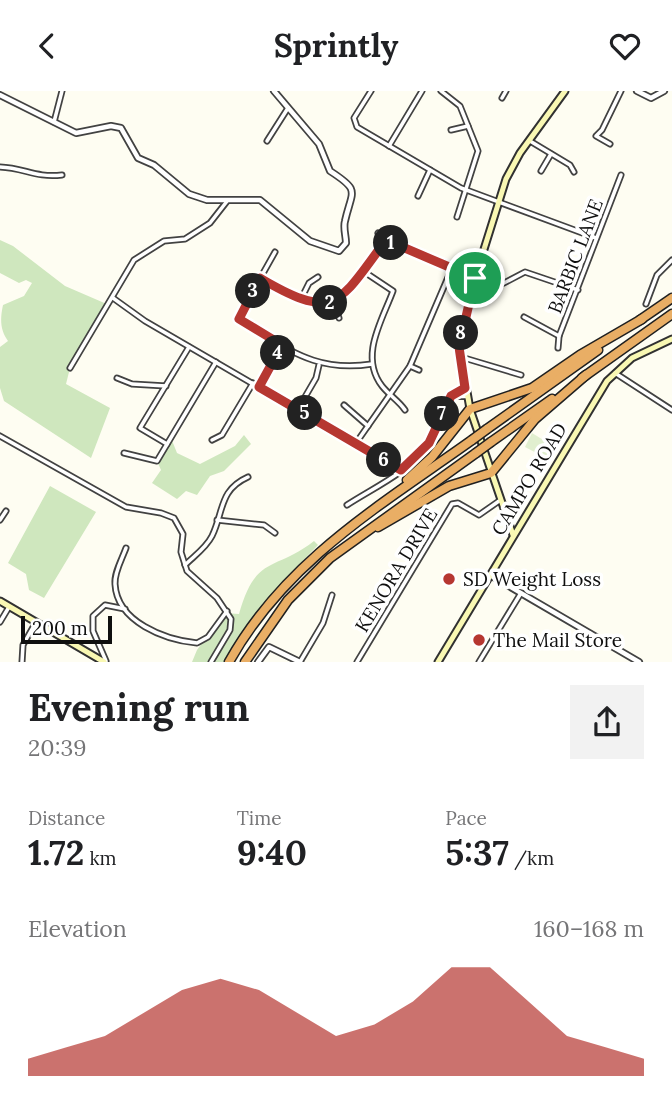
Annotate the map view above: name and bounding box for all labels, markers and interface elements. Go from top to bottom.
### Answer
text: Sprintly [274,25,398,66]
icon: back [28,27,66,65]
icon: heart [606,27,644,65]
street label: BARBIC LANE [542,195,608,317]
pin: 1 [374,225,408,261]
text: 1 [387,230,394,254]
pin [445,248,505,308]
icon: arrive [456,259,494,297]
pin: 3 [236,273,270,309]
text: 3 [247,278,258,302]
pin: 2 [312,285,348,321]
text: 2 [324,290,335,314]
pin: 8 [444,315,478,351]
text: 8 [455,320,466,344]
pin: 4 [260,335,296,371]
text: 4 [272,340,283,364]
pin: 5 [288,395,322,431]
pin: 7 [424,397,460,431]
text: 5 [299,400,310,424]
text: 7 [437,401,446,425]
street label: CAMPO ROAD [486,418,572,540]
pin: 6 [366,443,402,477]
text: 6 [378,447,389,471]
street label: KENORA DRIVE [350,504,442,636]
place label: SD Weight Loss [463,567,601,591]
marker: SD Weight Loss [441,571,457,587]
scale bar [21,613,112,645]
text: 200 m [32,616,88,640]
place label: The Mail Store [493,628,622,652]
marker: The Mail Store [471,632,487,648]
text: Evening run [28,683,250,731]
button: share [570,685,644,759]
text: 20:39 [28,733,87,762]
text: Distance [28,806,105,830]
text: Time [237,806,281,830]
text: Pace [445,806,487,830]
text: 1.72 [28,830,84,875]
text: 9:40 [237,830,307,875]
text: 5:37 [445,830,509,875]
text: km [84,846,117,870]
text: /km [509,846,554,870]
text: Elevation [28,914,127,943]
text: 160–168 m [534,914,644,943]

